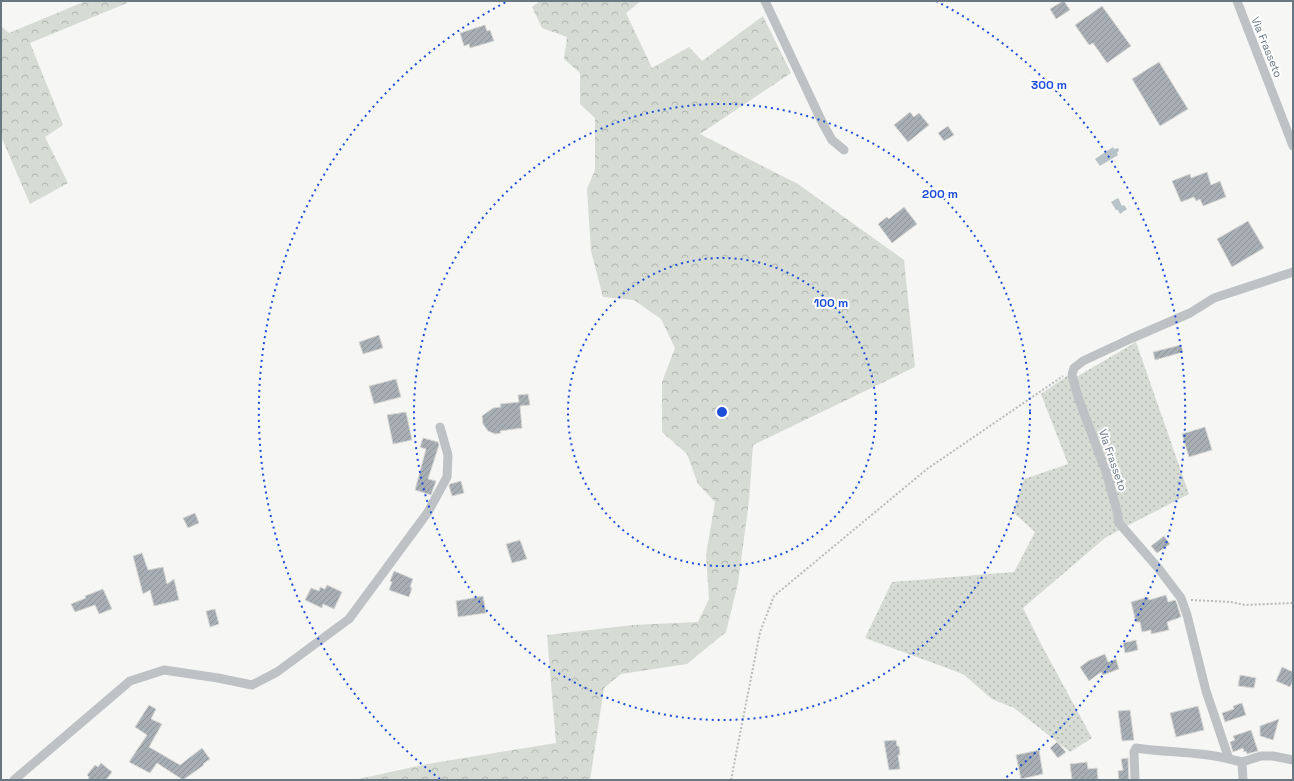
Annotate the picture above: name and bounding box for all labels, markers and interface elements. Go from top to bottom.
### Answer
street label: Via Frasseto [1248,15,1286,80]
text: 300 m [1031,77,1067,93]
text: 200 m [922,186,958,202]
text: 100 m [814,295,848,311]
centre of rings [715,405,729,419]
street label: Via Frasseto [1096,427,1130,493]

